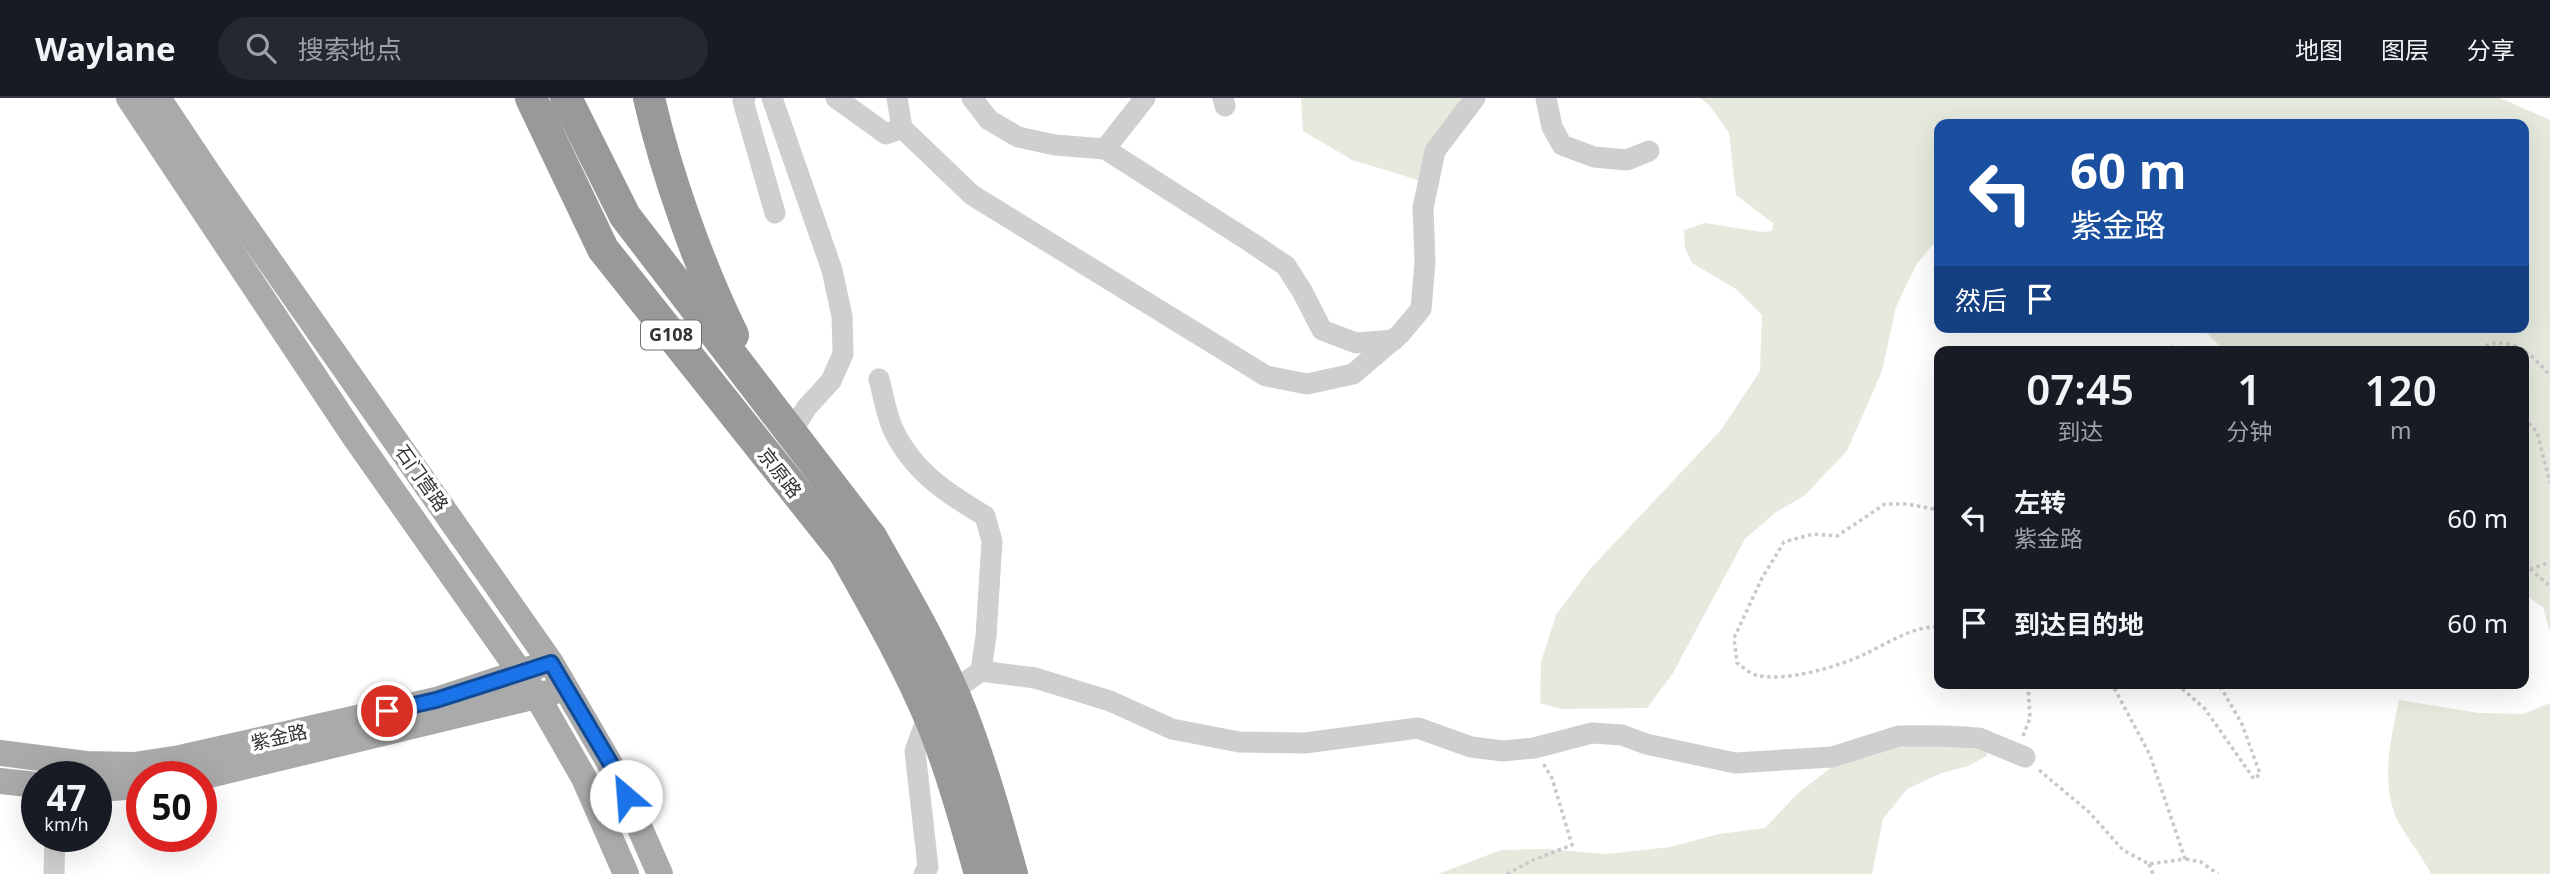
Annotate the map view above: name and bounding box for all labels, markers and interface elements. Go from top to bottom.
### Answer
search box [218,17,708,80]
text: Waylane [35,26,176,71]
icon: search [242,29,280,67]
text: 搜索地点 [298,31,402,67]
text: 地图 [2295,33,2343,66]
text: 图层 [2381,33,2429,66]
text: 分享 [2467,33,2515,66]
text: 60 m [2070,137,2187,203]
icon: left [1955,147,2046,238]
text: 紫金路 [2070,203,2166,246]
icon: arrive [2021,280,2059,318]
text: 然后 [1955,282,2007,318]
road number: G108 [641,320,701,349]
text: 07:45 [2026,360,2134,417]
text: 1 [2237,360,2261,417]
text: 120 [2365,361,2437,418]
text: m [2390,414,2411,446]
text: 到达 [2057,415,2103,447]
text: 分钟 [2226,415,2272,447]
street label: 石门营路 [390,439,454,517]
street label: 京原路 [752,443,808,503]
text: 左转 [2014,484,2066,520]
icon: left [1955,499,1993,537]
text: 60 m [2447,500,2508,536]
text: 紫金路 [2014,522,2083,554]
icon: arrive [1955,604,1993,642]
text: 60 m [2447,605,2508,641]
text: 到达目的地 [2014,606,2144,642]
pin [357,681,417,741]
icon: arrive [368,692,406,730]
street label: 紫金路 [248,718,310,756]
position arrow [589,759,663,833]
speed limit sign: 50 [126,761,217,852]
text: 47 [46,774,87,821]
text: km/h [44,812,89,836]

